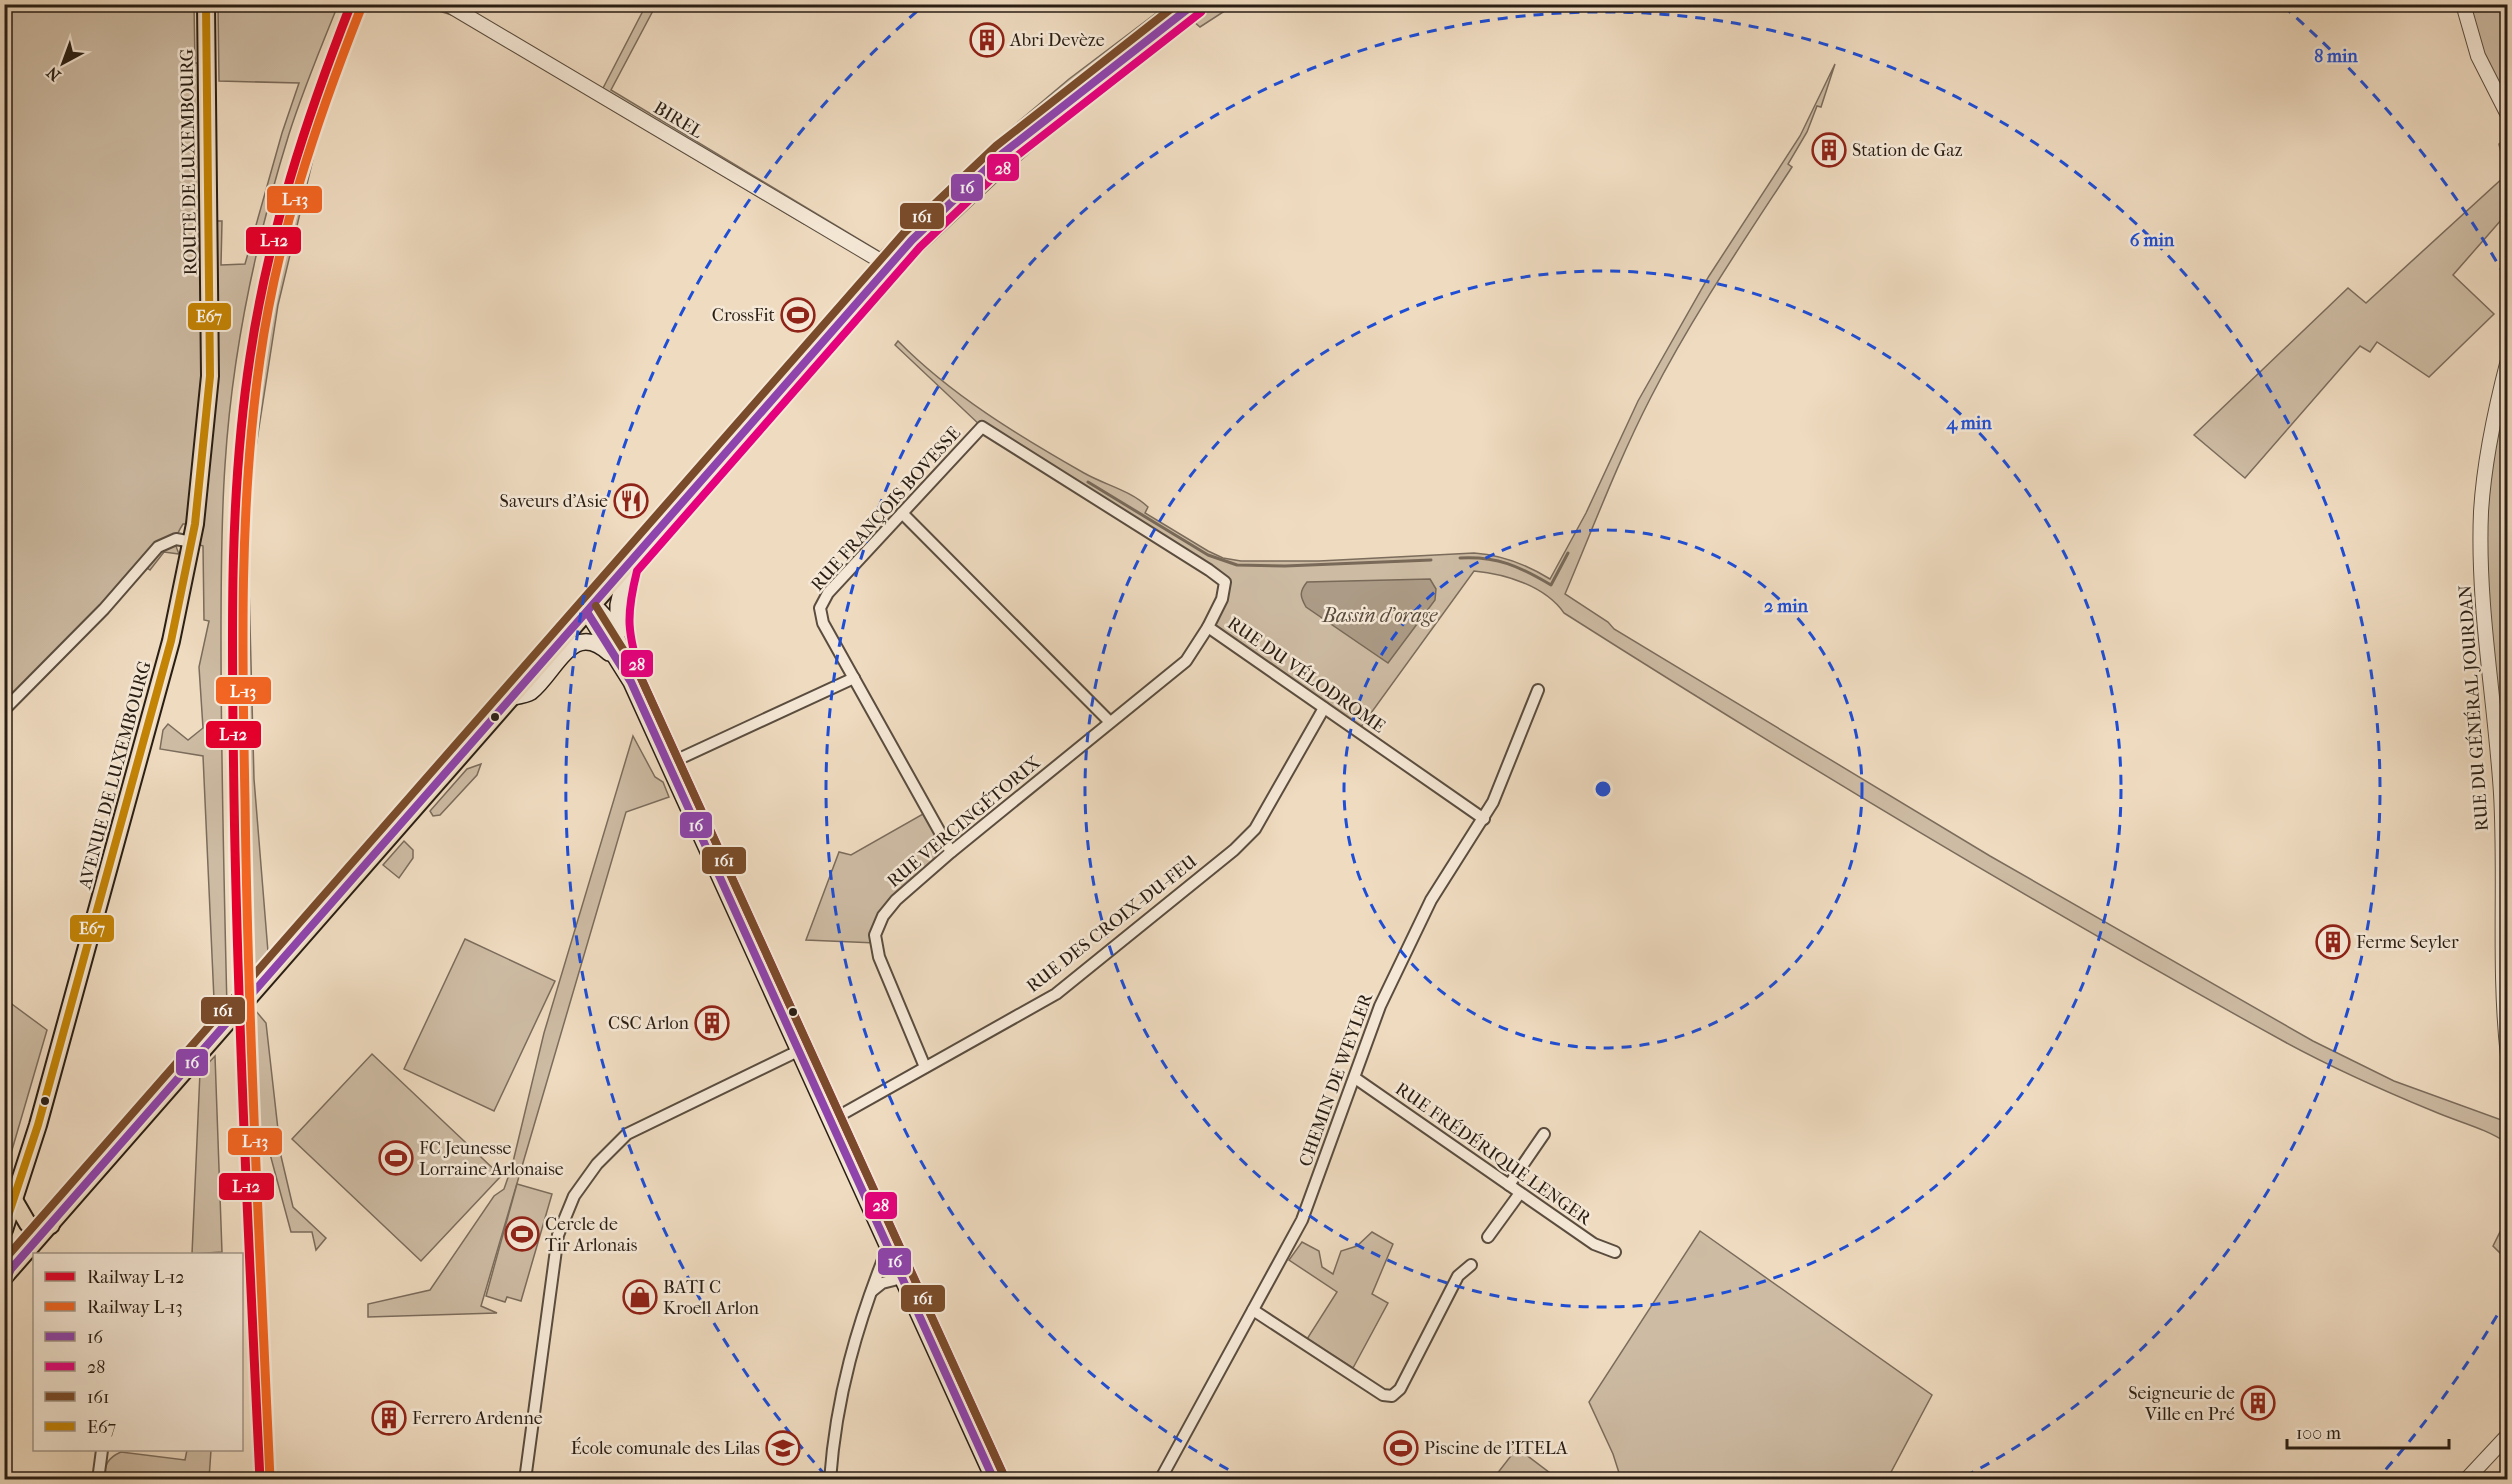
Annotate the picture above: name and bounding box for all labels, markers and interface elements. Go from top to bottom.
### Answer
building icon: Abri Devèze [969,22,1005,58]
place label: Abri Devèze [1009,30,1105,51]
north arrow [33,33,93,93]
text: 8 min [2314,46,2358,67]
street label: ROUTE DE LUXEMBOURG [177,48,201,276]
text: N [42,62,64,85]
street label: BIREL [650,97,706,143]
building icon: Station de Gaz [1811,132,1847,168]
place label: Station de Gaz [1852,140,1963,161]
line badge: 28 [986,153,1020,182]
text: 28 [995,159,1011,178]
line badge: 16 [950,173,984,202]
text: 16 [960,178,974,197]
line badge: L-13 [266,185,323,214]
text: L-13 [282,190,308,210]
line badge: 161 [899,202,945,230]
text: 161 [912,207,932,226]
line badge: L-12 [245,226,302,255]
text: 6 min [2130,230,2175,251]
text: L-12 [260,231,288,250]
sports icon: CrossFit [780,297,816,333]
line badge: E67 [187,302,232,331]
place label: CrossFit [712,305,776,326]
text: E67 [196,307,222,326]
text: 4 min [1945,413,1992,434]
street label: RUE FRANÇOIS BOVESSE [807,423,966,596]
restaurant icon: Saveurs d'Asie [613,483,649,519]
place label: Saveurs d'Asie [500,491,608,512]
street label: RUE DU GÉNÉRAL JOURDAN [2454,584,2493,832]
text: 2 min [1764,596,1808,617]
water label: Bassin d'orage [1322,604,1438,627]
street label: RUE DU VÉLODROME [1223,612,1390,737]
line badge: 28 [620,649,654,678]
text: 28 [629,655,645,674]
street label: AVENUE DE LUXEMBOURG [74,658,156,892]
line badge: L-13 [215,676,272,705]
text: L-13 [230,682,256,702]
unlabelled marker [489,711,501,723]
line badge: L-12 [205,720,262,749]
text: L-12 [219,725,247,744]
street label: RUE VERCINGÉTORIX [883,751,1045,892]
centre of rings [1593,779,1613,799]
line badge: 16 [679,811,713,839]
text: 16 [689,816,703,835]
line badge: 161 [701,846,747,875]
text: 161 [714,851,734,870]
street label: RUE DES CROIX-DU-FEU [1023,851,1201,997]
line badge: E67 [69,914,115,943]
text: E67 [79,919,105,938]
building icon: Ferme Seyler [2315,924,2351,960]
place label: Ferme Seyler [2356,932,2459,953]
street label: CHEMIN DE WEYLER [1295,990,1377,1169]
line badge: 161 [200,996,246,1025]
text: 161 [213,1001,233,1020]
building icon: CSC Arlon [694,1005,730,1041]
unlabelled marker [787,1006,799,1018]
place label: CSC Arlon [608,1013,690,1034]
line badge: 16 [175,1048,209,1077]
text: 16 [185,1053,199,1072]
street label: RUE FRÉDÉRIQUE LENGER [1391,1078,1596,1230]
unlabelled marker [39,1095,51,1107]
line badge: L-13 [227,1127,283,1156]
text: L-13 [242,1132,268,1152]
place label: FC Jeunesse Lorraine Arlonaise [419,1138,564,1180]
sports icon: FC Jeunesse Lorraine Arlonaise [378,1140,414,1176]
line badge: L-12 [218,1172,275,1201]
text: L-12 [232,1177,260,1196]
line badge: 28 [864,1191,898,1220]
text: 28 [873,1196,889,1215]
place label: Cercle de Tir Arlonais [545,1214,638,1256]
sports icon: Cercle de Tir Arlonais [504,1216,540,1252]
line badge: 16 [877,1247,912,1276]
text: 16 [888,1252,902,1271]
legend [33,1253,243,1451]
text: Railway L-12 [87,1267,185,1288]
place label: BATI C Kroell Arlon [663,1277,759,1319]
shop icon: BATI C Kroell Arlon [622,1279,658,1315]
line badge: 161 [900,1284,946,1313]
text: 161 [913,1289,933,1308]
text: Railway L-13 [87,1297,183,1318]
text: 16 [87,1327,103,1348]
text: 28 [87,1357,105,1378]
place label: Seigneurie de Ville en Pré [2128,1383,2235,1425]
building icon: Seigneurie de Ville en Pré [2240,1385,2276,1421]
text: 161 [87,1387,109,1408]
building icon: Ferrero Ardenne [371,1400,407,1436]
place label: Ferrero Ardenne [412,1408,543,1429]
scale bar [2287,1412,2449,1450]
text: E67 [87,1417,117,1438]
text: 100 m [2296,1423,2341,1444]
school or university icon: École comunale des Lilas [765,1430,801,1466]
sports icon: Piscine de l'ITELA [1383,1430,1419,1466]
place label: École comunale des Lilas [571,1437,760,1459]
place label: Piscine de l'ITELA [1424,1438,1568,1459]

